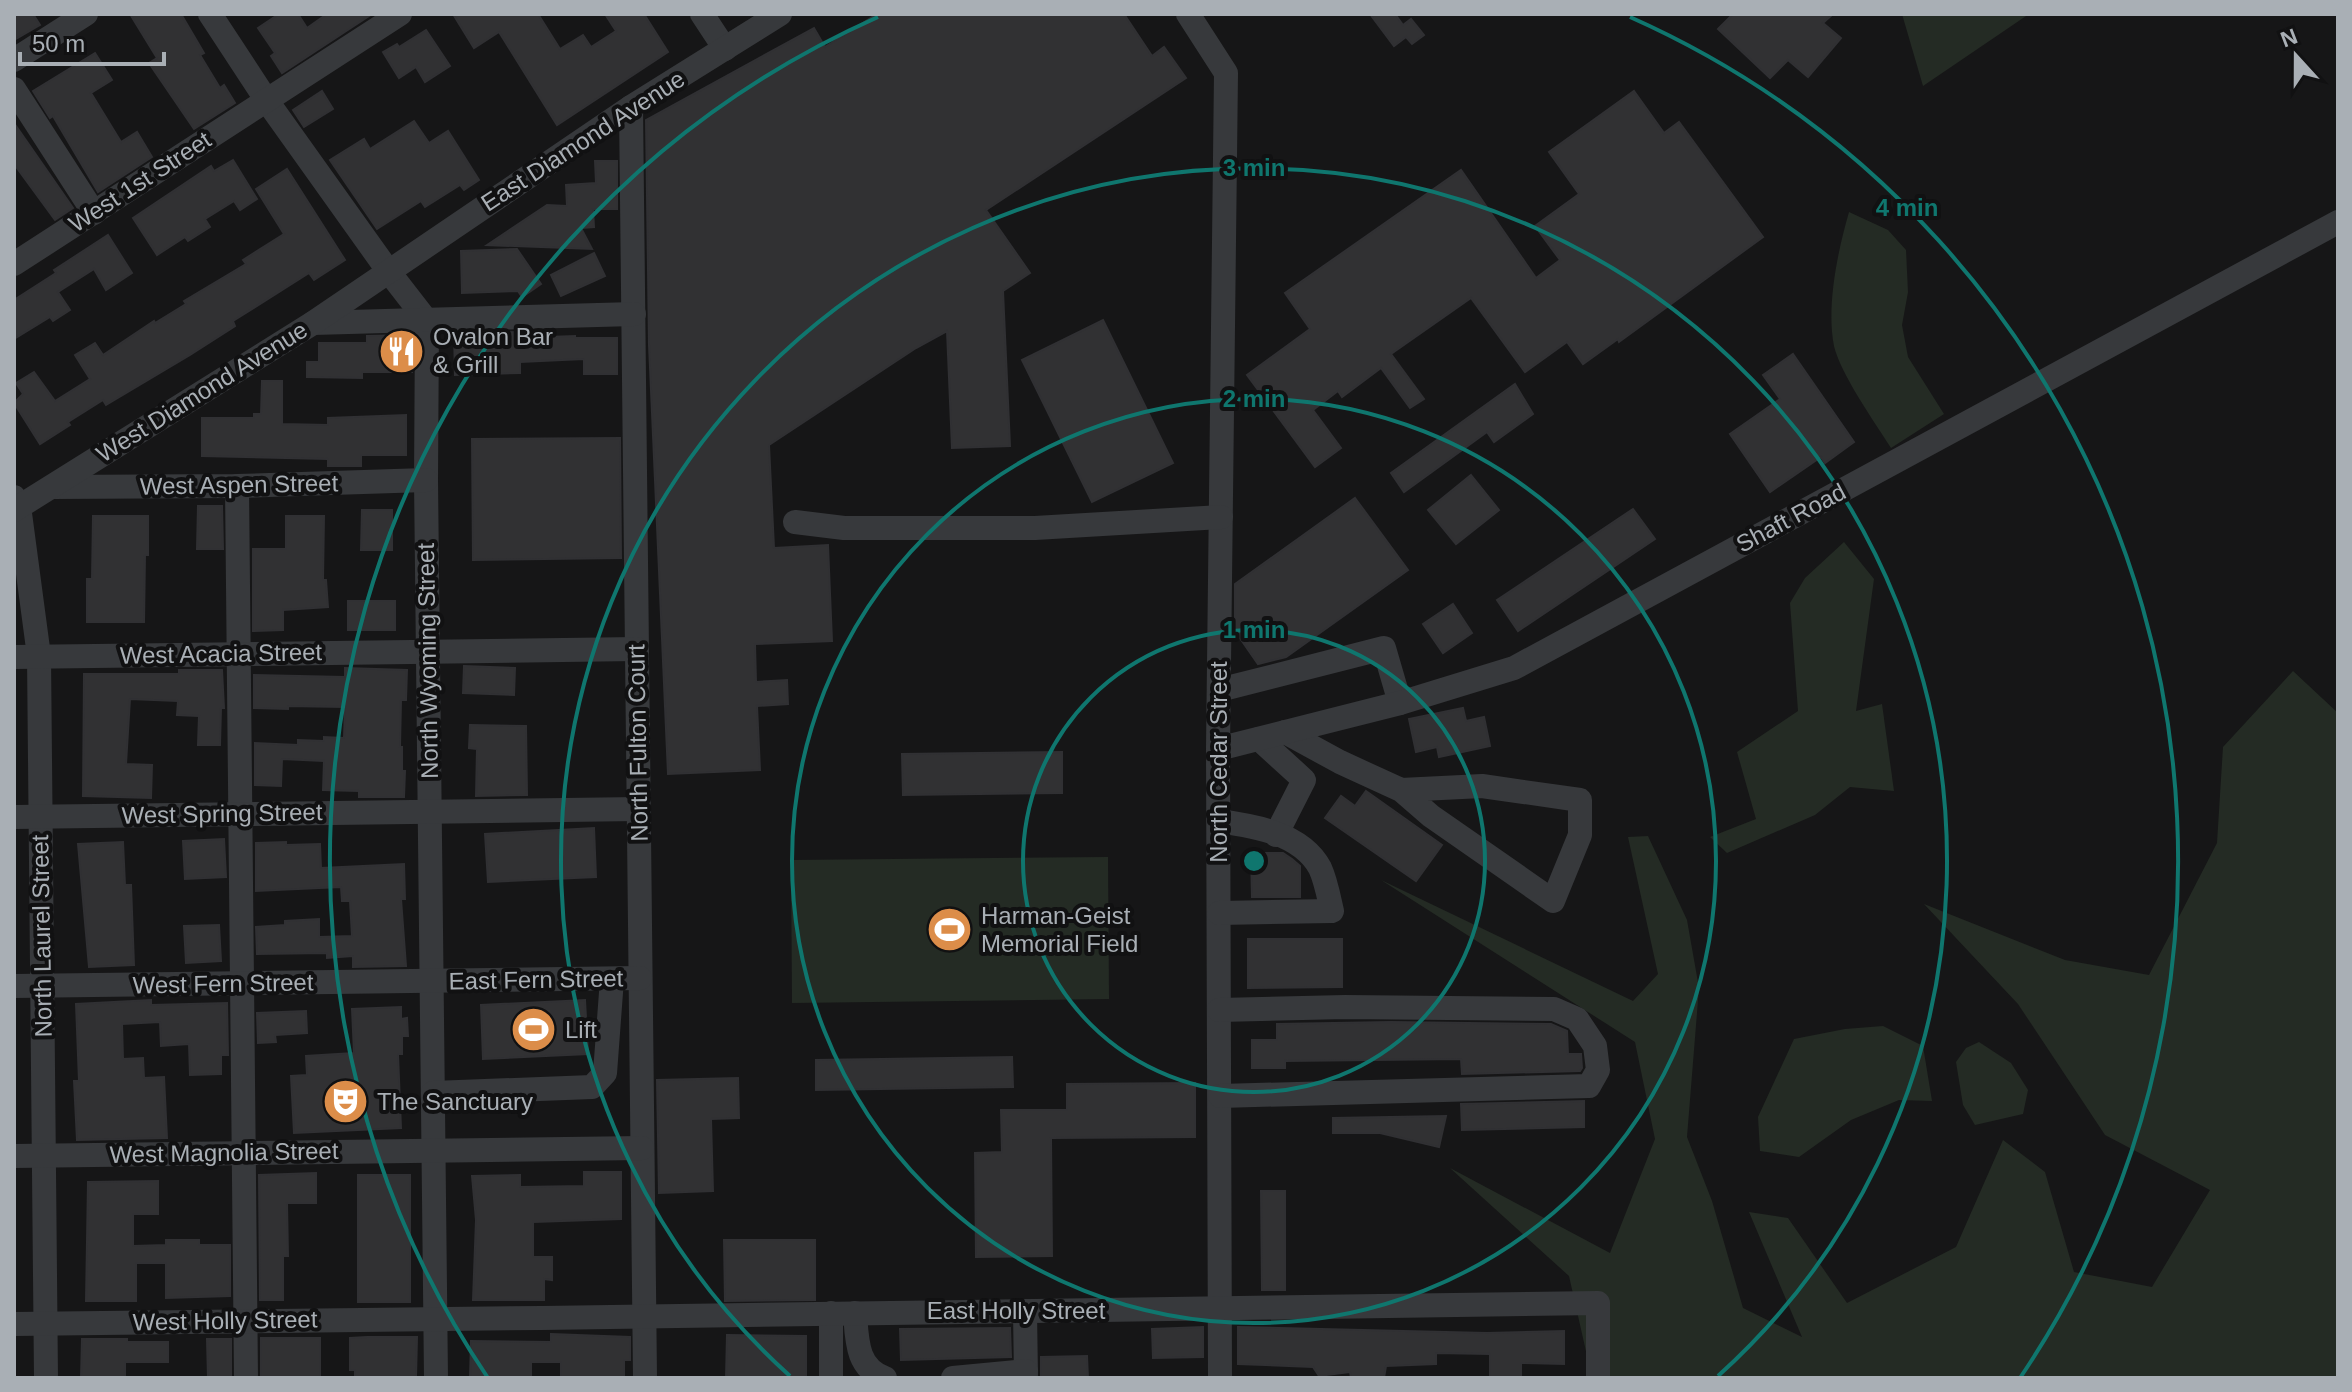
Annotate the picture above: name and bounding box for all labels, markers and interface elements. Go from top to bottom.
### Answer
scale bar [20,16,164,66]
north arrow [2256,16,2336,96]
text: N [2277,23,2301,52]
text: 50 m [32,30,85,57]
street label: East Diamond Avenue [476,65,689,216]
street label: West 1st Street [64,126,216,237]
text: 3 min [1223,154,1285,181]
text: 4 min [1876,194,1938,221]
street label: West Diamond Avenue [91,316,312,467]
place label: Ovalon Bar & Grill [433,323,553,378]
restaurant icon: Ovalon Bar & Grill [378,327,426,375]
text: 2 min [1223,385,1285,412]
street label: West Aspen Street [140,469,339,500]
street label: Shaft Road [1731,477,1850,558]
street label: North Wyoming Street [412,543,443,779]
text: 1 min [1223,616,1285,643]
street label: West Acacia Street [120,638,323,669]
street label: North Fulton Court [622,644,653,842]
street label: North Cedar Street [1205,661,1232,863]
street label: West Spring Street [121,798,323,829]
street label: North Laurel Street [26,834,57,1038]
centre of rings [1240,847,1268,875]
place label: Harman-Geist Memorial Field [981,902,1138,957]
sports icon: Harman-Geist Memorial Field [926,906,974,954]
street label: East Fern Street [448,964,624,995]
street label: West Fern Street [132,968,314,999]
sports icon: Lift [510,1006,558,1054]
place label: Lift [565,1016,597,1043]
theatre icon: The Sanctuary [322,1078,370,1126]
place label: The Sanctuary [377,1088,533,1115]
street label: West Magnolia Street [109,1137,339,1168]
street label: East Holly Street [927,1297,1106,1324]
street label: West Holly Street [132,1305,318,1336]

